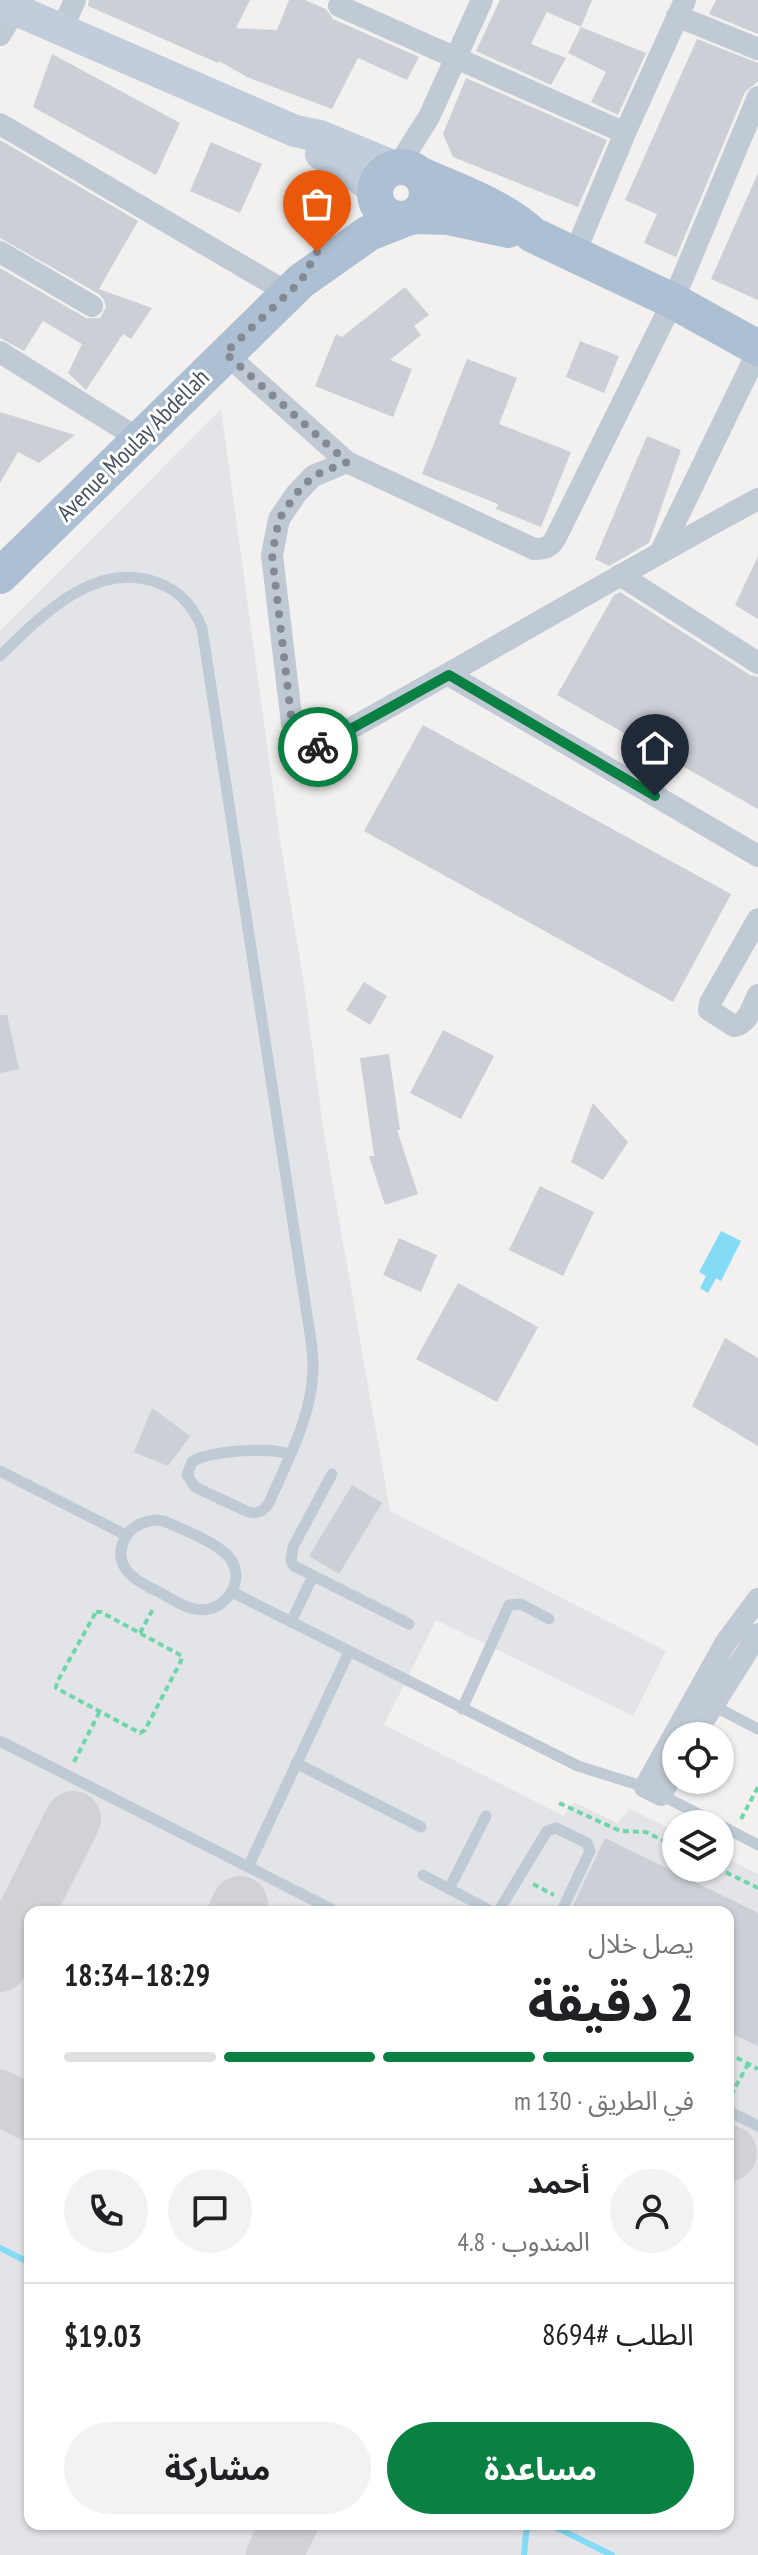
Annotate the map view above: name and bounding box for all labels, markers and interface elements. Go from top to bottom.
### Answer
pin [283,170,351,252]
icon: bag [295,182,339,226]
street label: Avenue Moulay Abdellah [50,362,215,527]
courier [278,707,358,787]
pin [621,714,689,796]
icon: bike [296,725,340,769]
icon: home [633,726,677,770]
map controls [662,1722,734,1882]
button: locate [662,1722,734,1794]
button: layers [662,1810,734,1882]
text: يصل خلال [588,1927,694,1960]
text: 18:29–18:34 [64,1955,210,1994]
text: 2 دقيقة [528,1968,694,2035]
text: في الطريق · 130 m [514,2084,694,2117]
text: أحمد [527,2162,590,2201]
button: phone [64,2169,148,2253]
button: chat [168,2169,252,2253]
button: person [610,2169,694,2253]
text: المندوب · 4.8 [457,2225,590,2258]
text: الطلب #8694 [542,2314,694,2353]
text: $19.03 [64,2316,142,2355]
button: مشاركة [64,2422,371,2514]
button: مساعدة [387,2422,694,2514]

